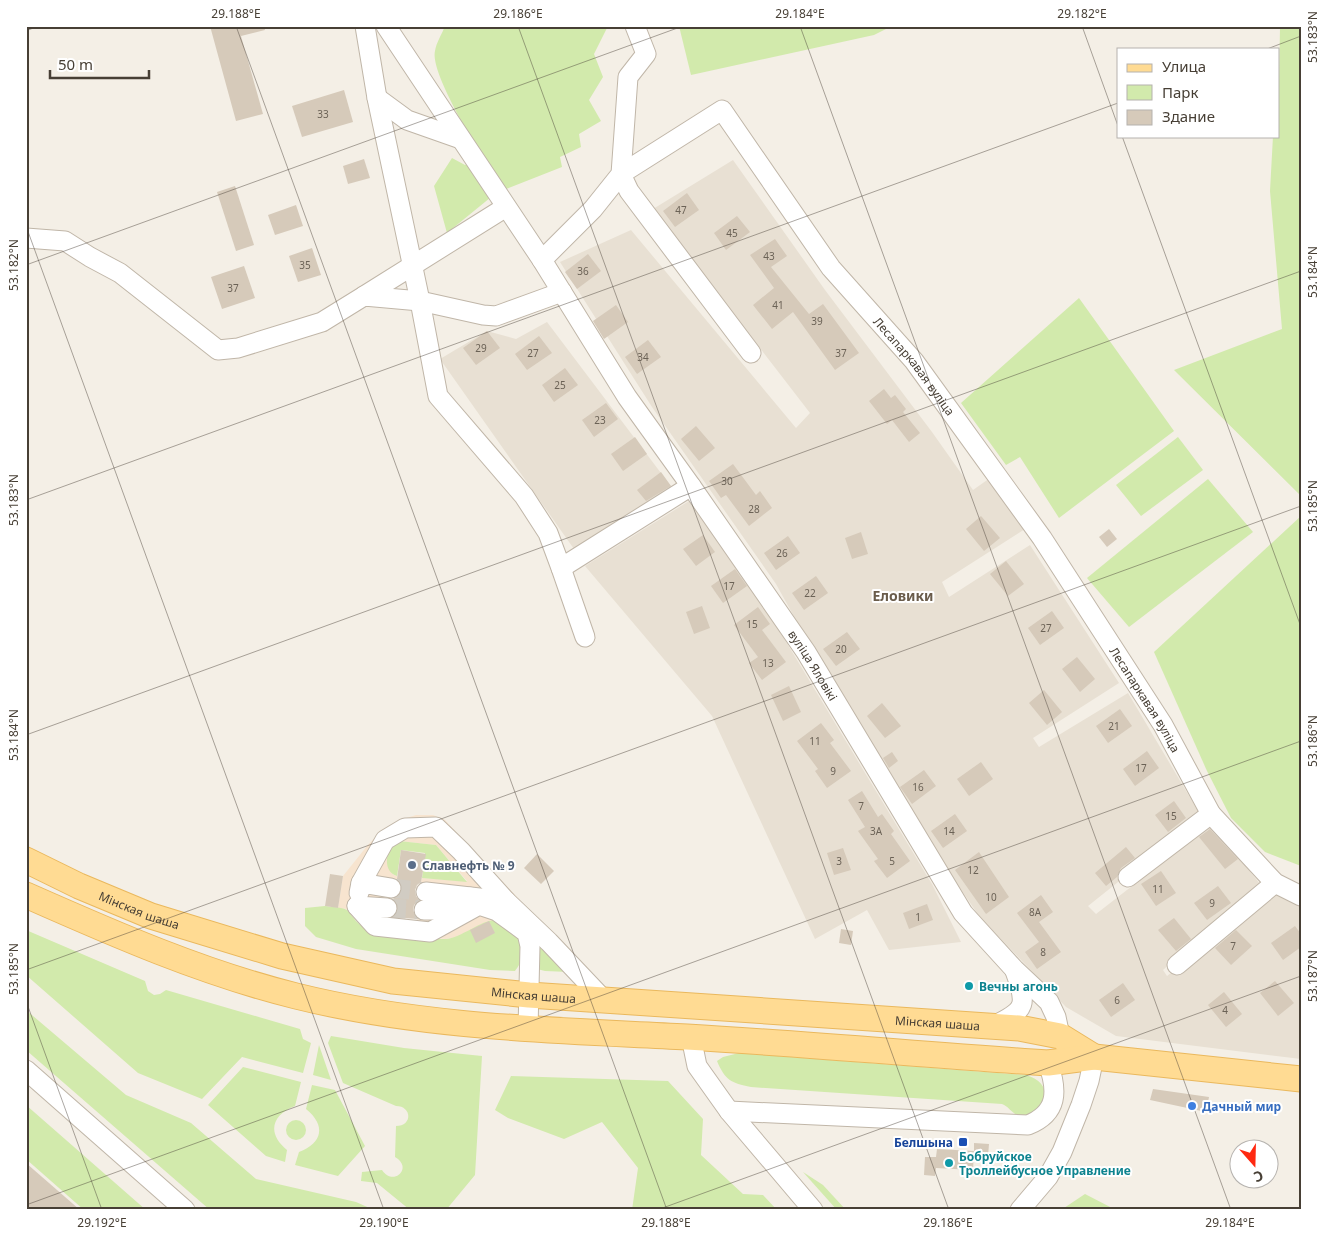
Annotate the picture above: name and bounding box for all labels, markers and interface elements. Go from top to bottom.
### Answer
text: 29.188°E [211,5,261,22]
text: 29.186°E [493,5,543,22]
text: 29.184°E [775,5,825,22]
text: 29.182°E [1057,5,1107,22]
text: 53.183°N [1304,11,1321,63]
scale bar [50,48,149,80]
legend [1117,48,1280,138]
text: 50 m [58,54,93,74]
text: Улица [1162,56,1206,76]
text: Парк [1162,82,1198,102]
text: Здание [1162,106,1215,126]
house number: 33 [317,107,329,121]
house number: 47 [675,203,687,217]
house number: 45 [726,226,738,240]
text: 53.182°N [5,239,22,291]
text: 53.184°N [1304,246,1321,298]
house number: 43 [763,249,775,263]
house number: 35 [299,258,311,272]
house number: 36 [577,264,589,278]
house number: 37 [227,281,239,295]
house number: 41 [772,298,784,312]
street label: Лесапаркавая вуліца [870,313,959,419]
house number: 39 [811,314,823,328]
house number: 29 [475,341,487,355]
house number: 27 [527,346,539,360]
house number: 37 [835,346,847,360]
house number: 34 [637,350,649,364]
house number: 25 [554,378,566,392]
house number: 23 [594,413,606,427]
text: 53.183°N [5,474,22,526]
house number: 30 [721,474,733,488]
text: 53.185°N [1304,480,1321,532]
house number: 28 [748,502,760,516]
house number: 26 [776,546,788,560]
house number: 17 [723,579,735,593]
house number: 22 [804,586,816,600]
district label: Еловики [872,586,934,605]
house number: 15 [746,617,758,631]
house number: 27 [1040,621,1052,635]
street label: вуліца Яловікі [785,626,842,704]
house number: 20 [835,642,847,656]
street label: Лесапаркавая вуліца [1106,643,1185,755]
house number: 13 [762,656,774,670]
text: 53.184°N [5,709,22,761]
text: 53.186°N [1304,715,1321,767]
house number: 21 [1108,719,1120,733]
house number: 11 [809,734,821,748]
house number: 17 [1135,761,1147,775]
house number: 9 [830,764,836,778]
house number: 16 [912,780,924,794]
house number: 7 [858,799,864,813]
house number: 15 [1165,809,1177,823]
house number: 3А [870,824,883,838]
house number: 14 [943,824,955,838]
house number: 3 [836,854,842,868]
house number: 5 [889,854,895,868]
place label: Славнефть № 9 [422,857,515,874]
marker: Славнефть № 9 [406,859,418,871]
house number: 12 [967,863,979,877]
house number: 11 [1152,882,1164,896]
street label: Мінская шаша [96,887,182,933]
house number: 10 [985,890,997,904]
house number: 9 [1209,896,1215,910]
house number: 8А [1029,905,1042,919]
house number: 1 [915,910,921,924]
house number: 7 [1230,939,1236,953]
text: 53.185°N [5,943,22,995]
house number: 8 [1040,945,1046,959]
text: 53.187°N [1304,950,1321,1002]
place label: Вечны агонь [979,978,1058,995]
marker: Вечны агонь [963,980,975,992]
street label: Мінская шаша [490,983,576,1007]
house number: 6 [1114,993,1120,1007]
house number: 4 [1222,1003,1228,1017]
street label: Мінская шаша [895,1011,981,1034]
place label: Дачный мир [1202,1098,1282,1115]
marker: Дачный мир [1186,1100,1198,1112]
place label: Белшына [894,1134,953,1151]
marker: Белшына [957,1136,969,1148]
north arrow [1230,1138,1280,1188]
place label: Бобруйское Троллейбусное Управление [959,1148,1131,1179]
marker: Бобруйское Троллейбусное Управление [943,1157,955,1169]
text: С [1251,1166,1266,1187]
text: 29.192°E [77,1214,127,1231]
text: 29.190°E [359,1214,409,1231]
text: 29.188°E [641,1214,691,1231]
text: 29.186°E [923,1214,973,1231]
text: 29.184°E [1205,1214,1255,1231]

